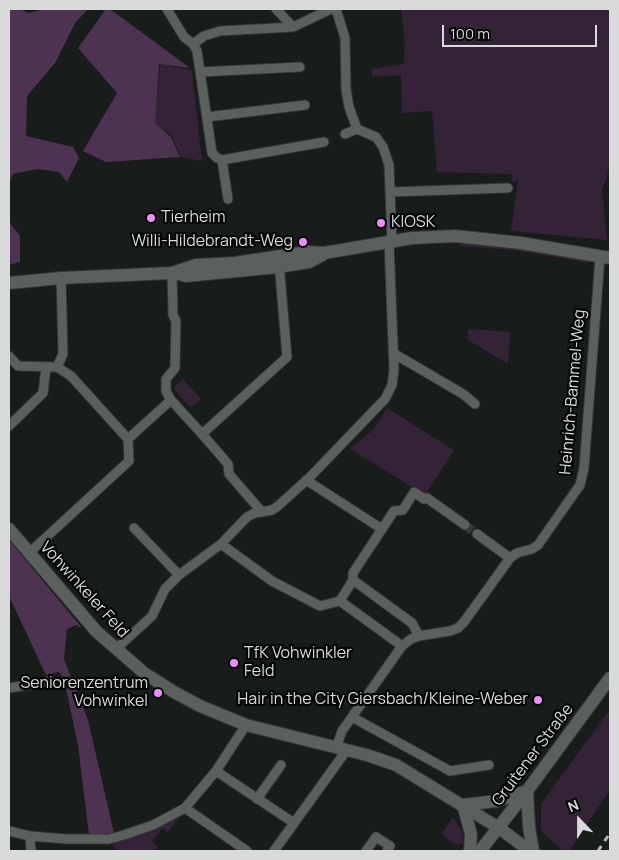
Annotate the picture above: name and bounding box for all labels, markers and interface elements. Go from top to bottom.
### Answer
scale bar [444,15,599,47]
text: 100 m [450,23,490,44]
place label: Tierheim [161,208,226,228]
marker: Tierheim [145,212,157,224]
place label: KIOSK [391,213,435,233]
marker: KIOSK [375,217,387,229]
place label: Willi-Hildebrandt-Weg [131,232,293,252]
marker: Willi-Hildebrandt-Weg [297,236,309,248]
street label: Heinrich-Bammel-Weg [556,309,590,475]
street label: Vohwinkeler Feld [36,538,132,642]
place label: TfK Vohwinkler Feld [244,644,352,682]
marker: TfK Vohwinkler Feld [228,657,240,669]
place label: Seniorenzentrum Vohwinkel [20,674,148,712]
marker: Seniorenzentrum Vohwinkel [152,687,164,699]
place label: Hair in the City Giersbach/Kleine-Weber [237,690,528,710]
marker: Hair in the City Giersbach/Kleine-Weber [532,694,544,706]
street label: Gruitener Straße [488,700,578,810]
north arrow [554,795,604,845]
text: N [565,795,581,816]

